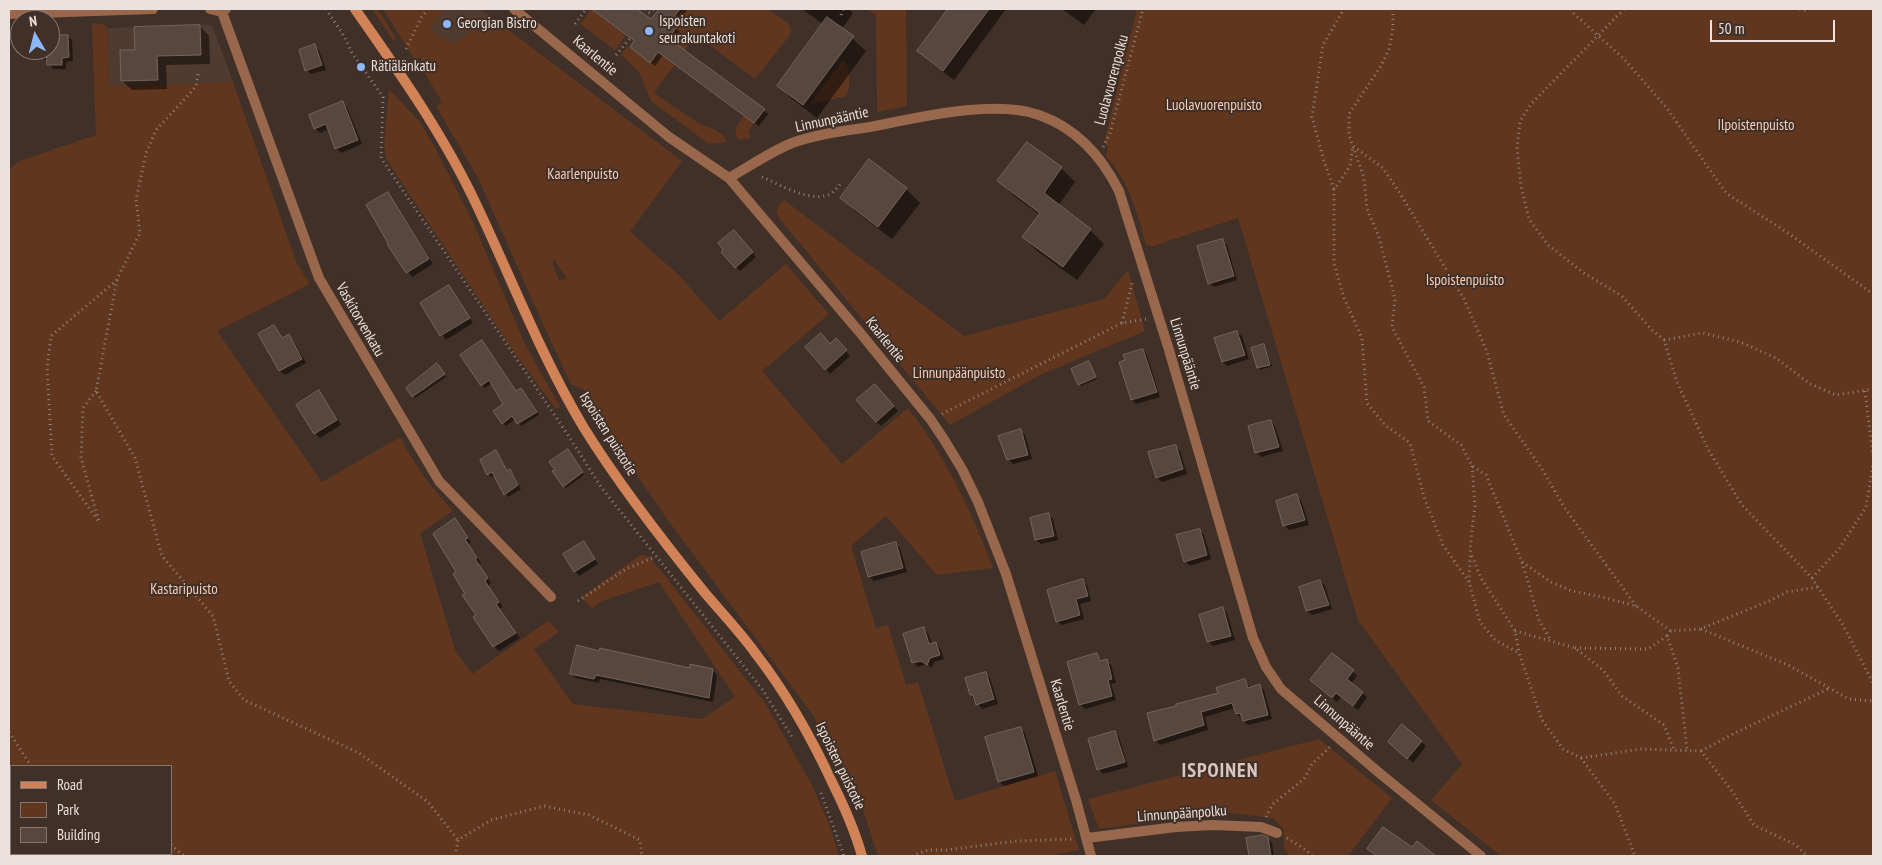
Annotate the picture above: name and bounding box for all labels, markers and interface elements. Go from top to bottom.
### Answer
north arrow [10,10,60,60]
scale bar [1712,10,1837,42]
text: N [28,12,38,31]
place label: Ispoisten seurakuntakoti [659,13,735,48]
place label: Georgian Bistro [457,15,537,33]
marker: Georgian Bistro [441,18,453,30]
text: 50 m [1718,19,1744,38]
marker: Ispoisten seurakuntakoti [643,25,655,37]
street label: Kaarlentie [569,32,621,80]
street label: Luolavuorenpolku [1091,33,1133,127]
place label: Rätiälänkatu [371,58,436,76]
marker: Rätiälänkatu [355,61,367,73]
park label: Luolavuorenpuisto [1166,97,1262,115]
street label: Linnunpääntie [794,103,870,137]
park label: Ilpoistenpuisto [1718,117,1794,135]
park label: Kaarlenpuisto [547,166,619,184]
park label: Ispoistenpuisto [1426,272,1504,290]
street label: Vaskitorvenkatu [332,280,388,360]
street label: Kaarlentie [861,314,909,366]
street label: Linnunpääntie [1166,316,1204,392]
park label: Linnunpäänpuisto [913,365,1005,383]
street label: Ispoisten puistotie [575,389,641,479]
park label: Kastaripuisto [150,581,218,599]
street label: Kaarlentie [1046,677,1078,733]
street label: Linnunpääntie [1310,692,1378,754]
street label: Ispoisten puistotie [811,719,869,813]
district label: ISPOINEN [1181,759,1259,783]
legend [10,765,172,855]
text: Road [57,775,83,794]
text: Park [57,800,79,819]
street label: Linnunpäänpolku [1137,802,1227,826]
text: Building [57,825,100,844]

